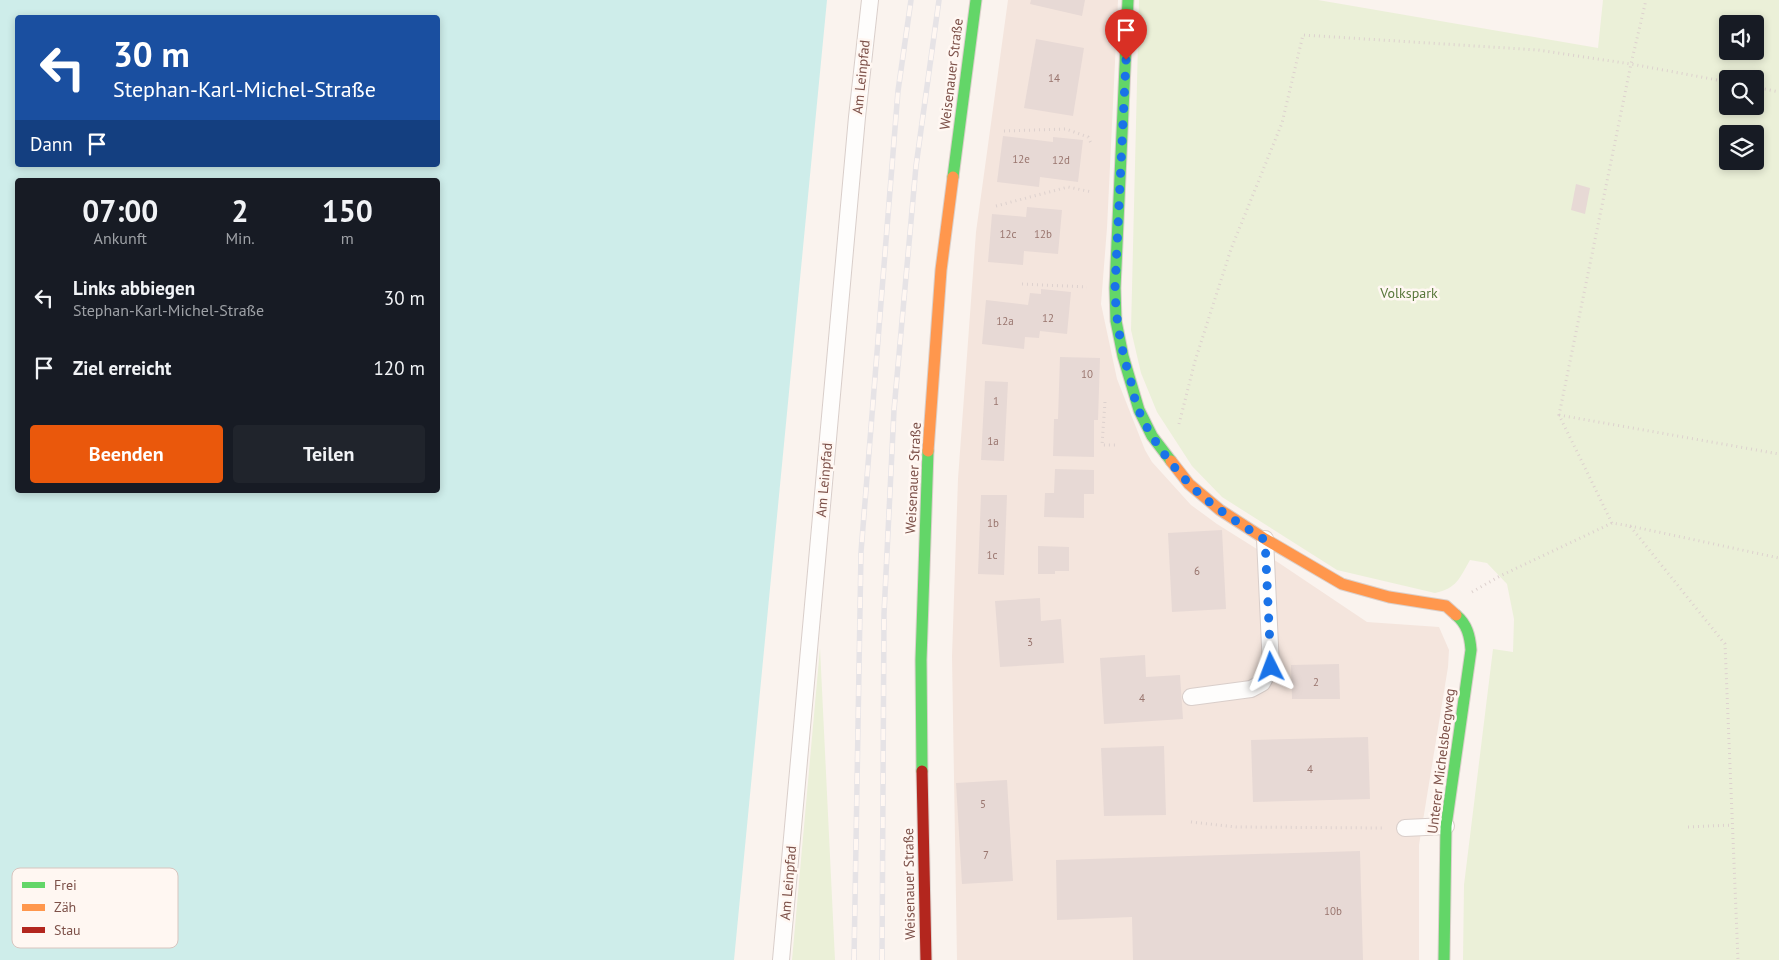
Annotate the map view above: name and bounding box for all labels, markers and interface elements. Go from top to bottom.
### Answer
pin [1105,9,1147,60]
map controls [1719,15,1764,170]
button: sound [1719,15,1764,60]
icon: arrive [1112,16,1140,44]
street label: Weisenauer Straße [935,17,967,131]
text: 30 m [113,31,190,77]
icon: left [30,35,95,100]
street label: Am Leinpfad [848,39,874,115]
button: search [1719,70,1764,115]
house number: 14 [1048,71,1060,85]
text: Stephan-Karl-Michel-Straße [113,75,376,103]
button: layers [1719,125,1764,170]
icon: arrive [83,130,111,158]
text: Dann [30,132,73,156]
house number: 12e [1012,152,1030,166]
house number: 12d [1052,153,1070,167]
text: 07:00 [82,191,158,230]
text: 2 [232,191,249,230]
text: 150 [322,191,373,230]
house number: 12c [1000,227,1017,241]
house number: 12b [1034,227,1052,241]
text: Ankunft [94,228,147,248]
text: Min. [225,228,255,248]
text: m [341,228,354,248]
text: Links abbiegen [73,276,195,300]
icon: left [30,284,58,312]
park label: Volkspark [1379,284,1438,302]
text: 30 m [384,286,425,310]
text: Stephan-Karl-Michel-Straße [73,300,264,320]
house number: 12 [1042,311,1054,325]
house number: 12a [996,314,1014,328]
icon: arrive [30,354,58,382]
text: Ziel erreicht [73,356,171,380]
text: 120 m [373,356,425,380]
house number: 10 [1081,367,1093,381]
house number: 1 [993,394,999,408]
street label: Weisenauer Straße [901,422,925,534]
button: Beenden [30,425,223,483]
button: Teilen [233,425,425,483]
house number: 1a [987,434,999,448]
street label: Am Leinpfad [812,442,836,518]
house number: 1b [987,516,999,530]
house number: 1c [987,548,998,562]
house number: 6 [1194,564,1200,578]
house number: 3 [1027,635,1033,649]
position arrow [1244,640,1296,692]
house number: 2 [1313,675,1319,689]
street label: Unterer Michelsbergweg [1423,687,1459,835]
house number: 4 [1139,691,1145,705]
house number: 4 [1307,762,1313,776]
house number: 5 [980,797,986,811]
street label: Weisenauer Straße [899,828,919,940]
street label: Am Leinpfad [776,845,800,921]
house number: 7 [983,848,989,862]
legend [12,868,178,948]
text: Frei [54,876,77,894]
text: Zäh [54,898,76,916]
house number: 10b [1324,904,1342,918]
text: Stau [54,921,81,939]

